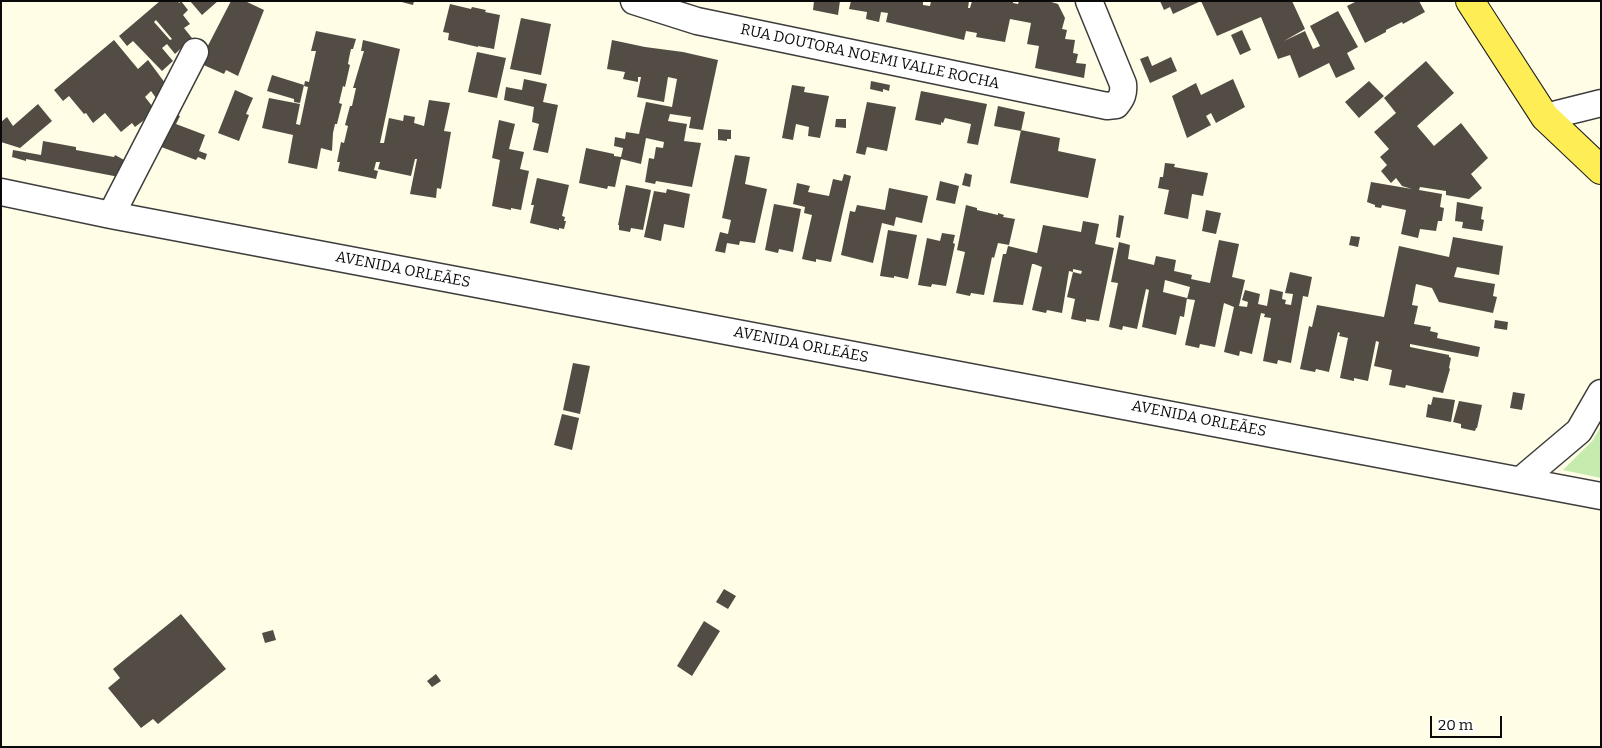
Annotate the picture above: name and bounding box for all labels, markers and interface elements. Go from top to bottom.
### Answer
street label: RUA DOUTORA NOEMI VALLE ROCHA [739,21,1001,93]
street label: AVENIDA ORLEÃES [334,248,472,292]
street label: AVENIDA ORLEÃES [732,323,870,367]
street label: AVENIDA ORLEÃES [1130,397,1268,441]
scale bar [1432,706,1504,738]
text: 20 m [1438,716,1473,734]

